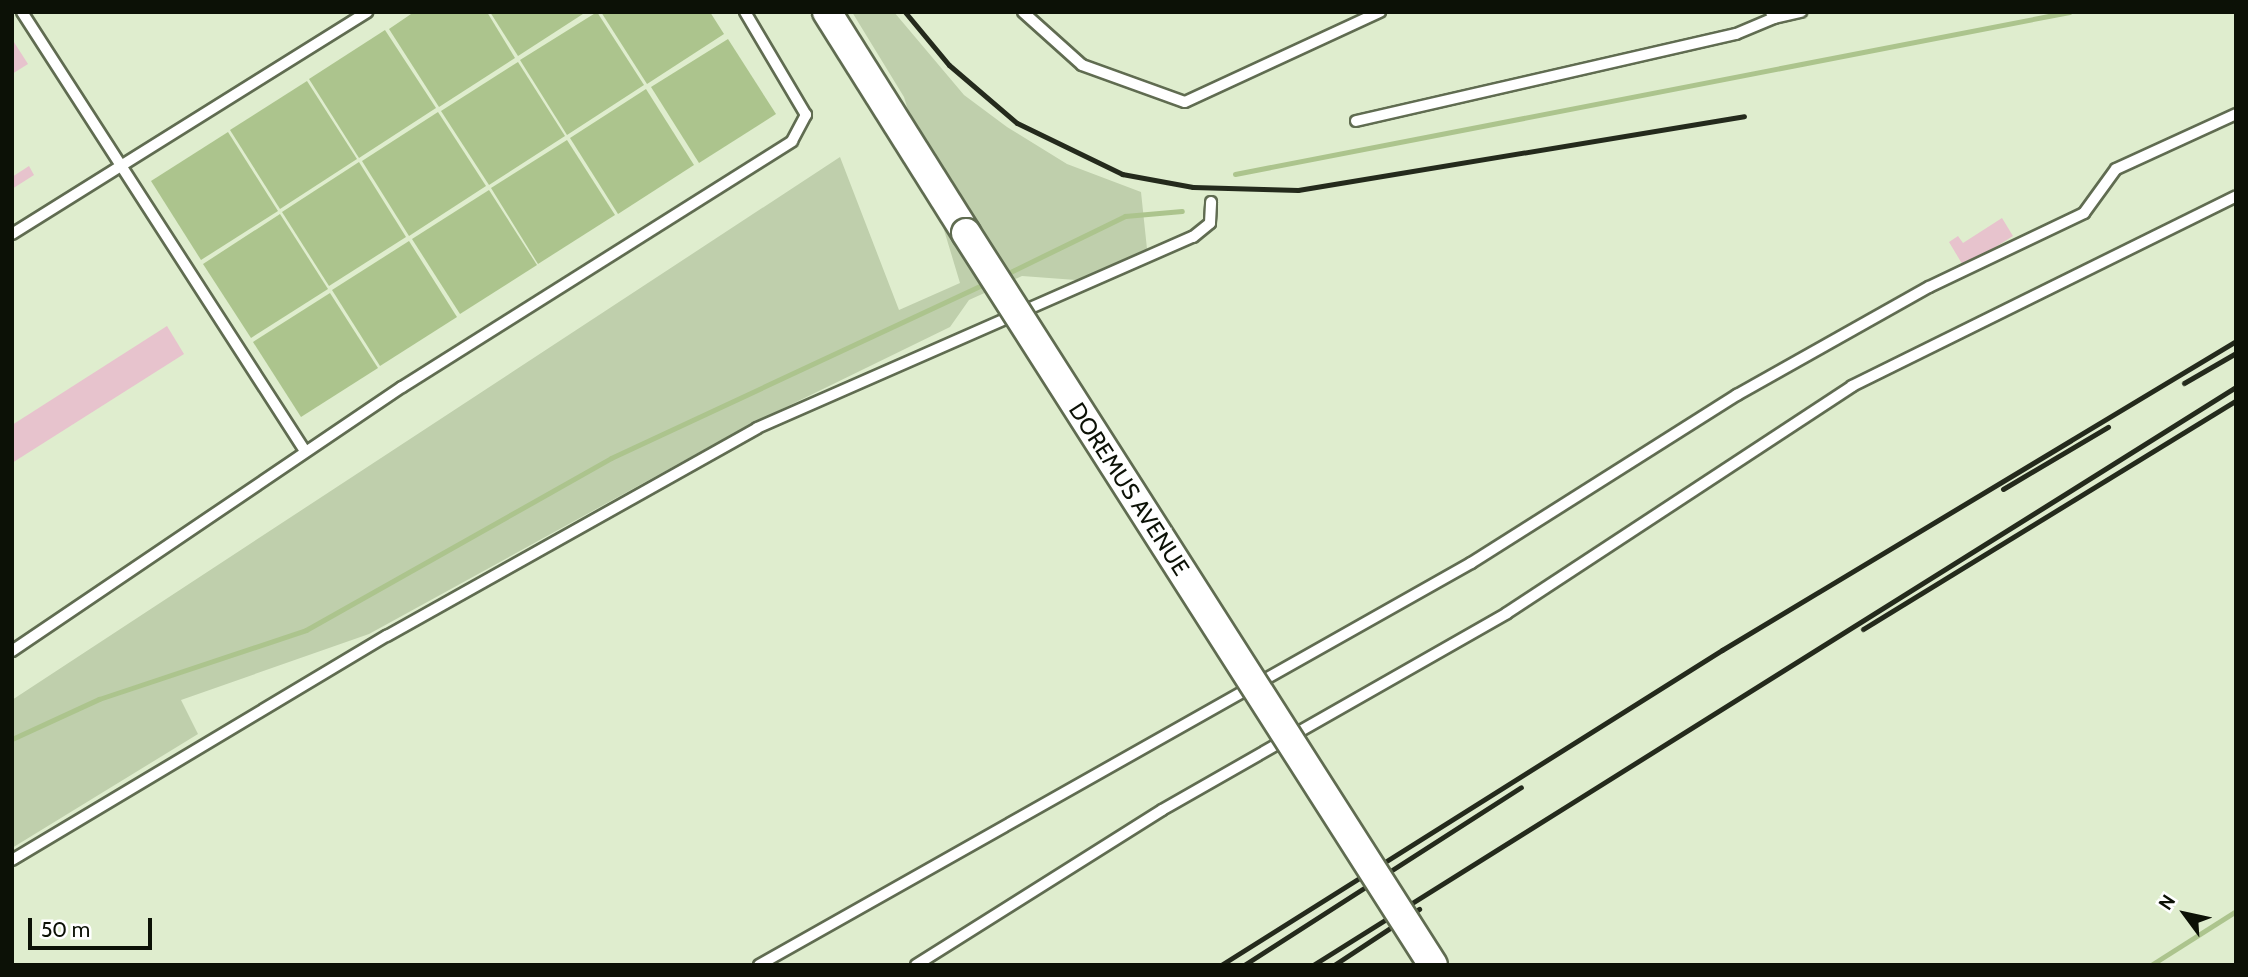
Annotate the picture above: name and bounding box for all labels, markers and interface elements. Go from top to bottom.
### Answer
street label: DOREMUS AVENUE [1063,398,1195,580]
north arrow [2150,879,2220,949]
text: N [2154,890,2180,914]
scale bar [32,904,156,948]
text: 50 m [41,917,90,942]

